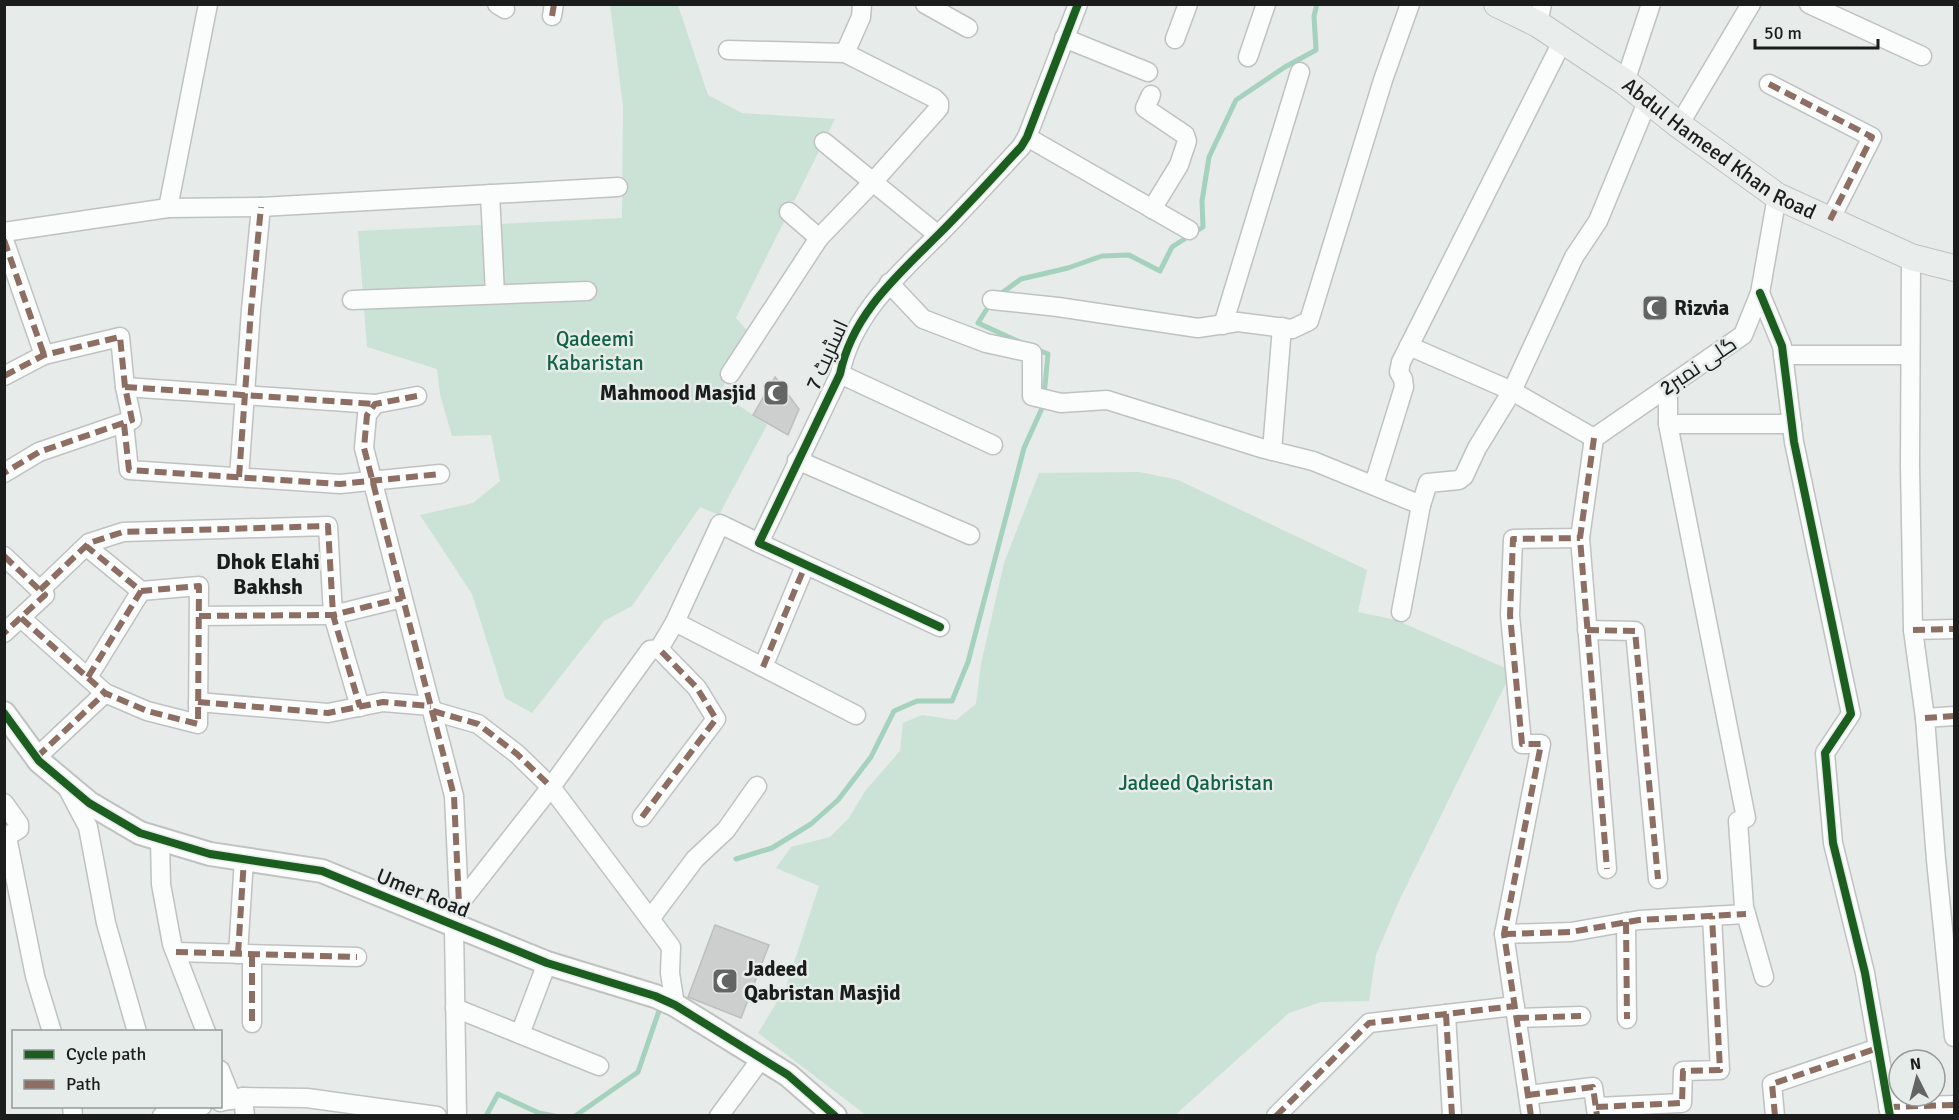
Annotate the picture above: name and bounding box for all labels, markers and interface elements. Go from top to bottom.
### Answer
scale bar [1755,12,1878,50]
text: 50 m [1764,22,1802,44]
street label: Abdul Hameed Khan Road [1617,72,1820,225]
mosque icon: Rizvia [1640,293,1670,323]
place label: Rizvia [1674,295,1729,321]
street label: اسٹریٹ 7 [800,316,854,394]
park label: Qadeemi Kabaristan [546,326,644,376]
street label: گلی نمبر2 [1654,331,1742,401]
mosque icon: Mahmood Masjid [761,378,791,408]
place label: Mahmood Masjid [600,380,756,406]
district label: Dhok Elahi Bakhsh [216,548,320,600]
park label: Jadeed Qabristan [1119,770,1273,796]
street label: Umer Road [372,862,474,924]
place label: Jadeed Qabristan Masjid [744,956,901,1006]
mosque icon: Jadeed Qabristan Masjid [710,966,740,996]
legend [12,1030,222,1108]
text: Cycle path [66,1043,146,1065]
north arrow [1887,1048,1947,1108]
text: N [1909,1054,1922,1075]
text: Path [66,1073,101,1095]

